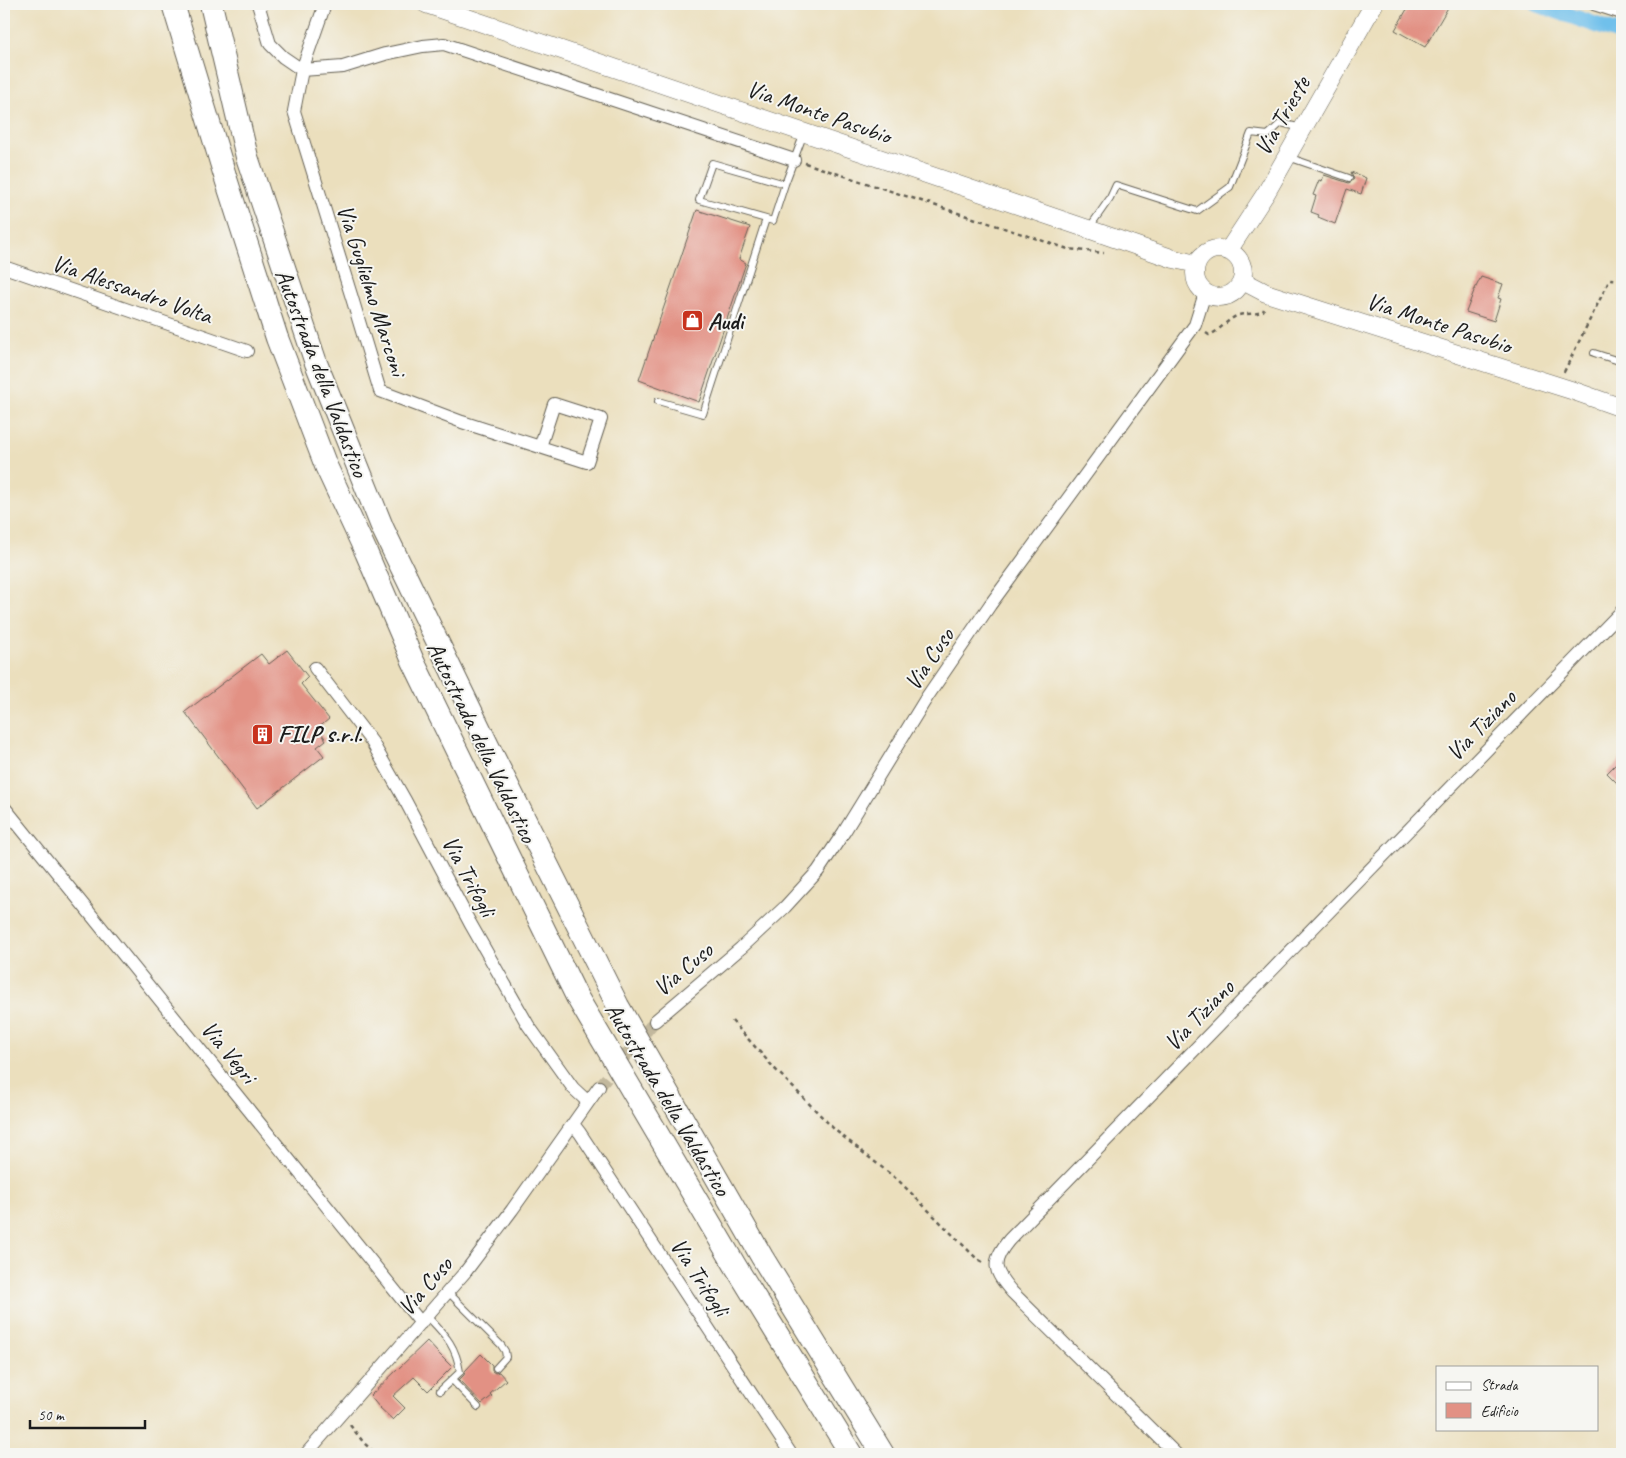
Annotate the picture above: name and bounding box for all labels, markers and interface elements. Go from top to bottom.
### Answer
street label: Via Trieste [1247,69,1318,161]
street label: Via Monte Pasubio [743,73,897,151]
street label: Via Guglielmo Marconi [330,201,415,383]
street label: Via Alessandro Volta [48,248,218,331]
street label: Autostrada della Valdastico [269,265,376,483]
street label: Via Monte Pasubio [1363,286,1517,361]
place label: Audi [708,306,747,336]
shop icon: Audi [680,309,704,333]
street label: Via Cuso [897,621,962,696]
street label: Autostrada della Valdastico [420,636,544,849]
street label: Via Tiziano [1440,682,1524,767]
place label: FILP s.r.l. [278,719,363,749]
building icon: FILP s.r.l. [250,722,274,746]
street label: Via Trifogli [435,830,504,924]
street label: Via Cuso [647,934,720,1003]
street label: Via Tiziano [1158,972,1242,1057]
street label: Autostrada della Valdastico [598,997,738,1202]
street label: Via Vegri [195,1015,265,1091]
street label: Via Trifogli [664,1232,738,1324]
street label: Via Cuso [391,1249,460,1322]
legend [1436,1366,1598,1430]
text: Strada [1481,1376,1518,1395]
scale bar [30,1398,145,1430]
text: Edificio [1481,1402,1519,1421]
text: 50 m [38,1406,65,1425]

